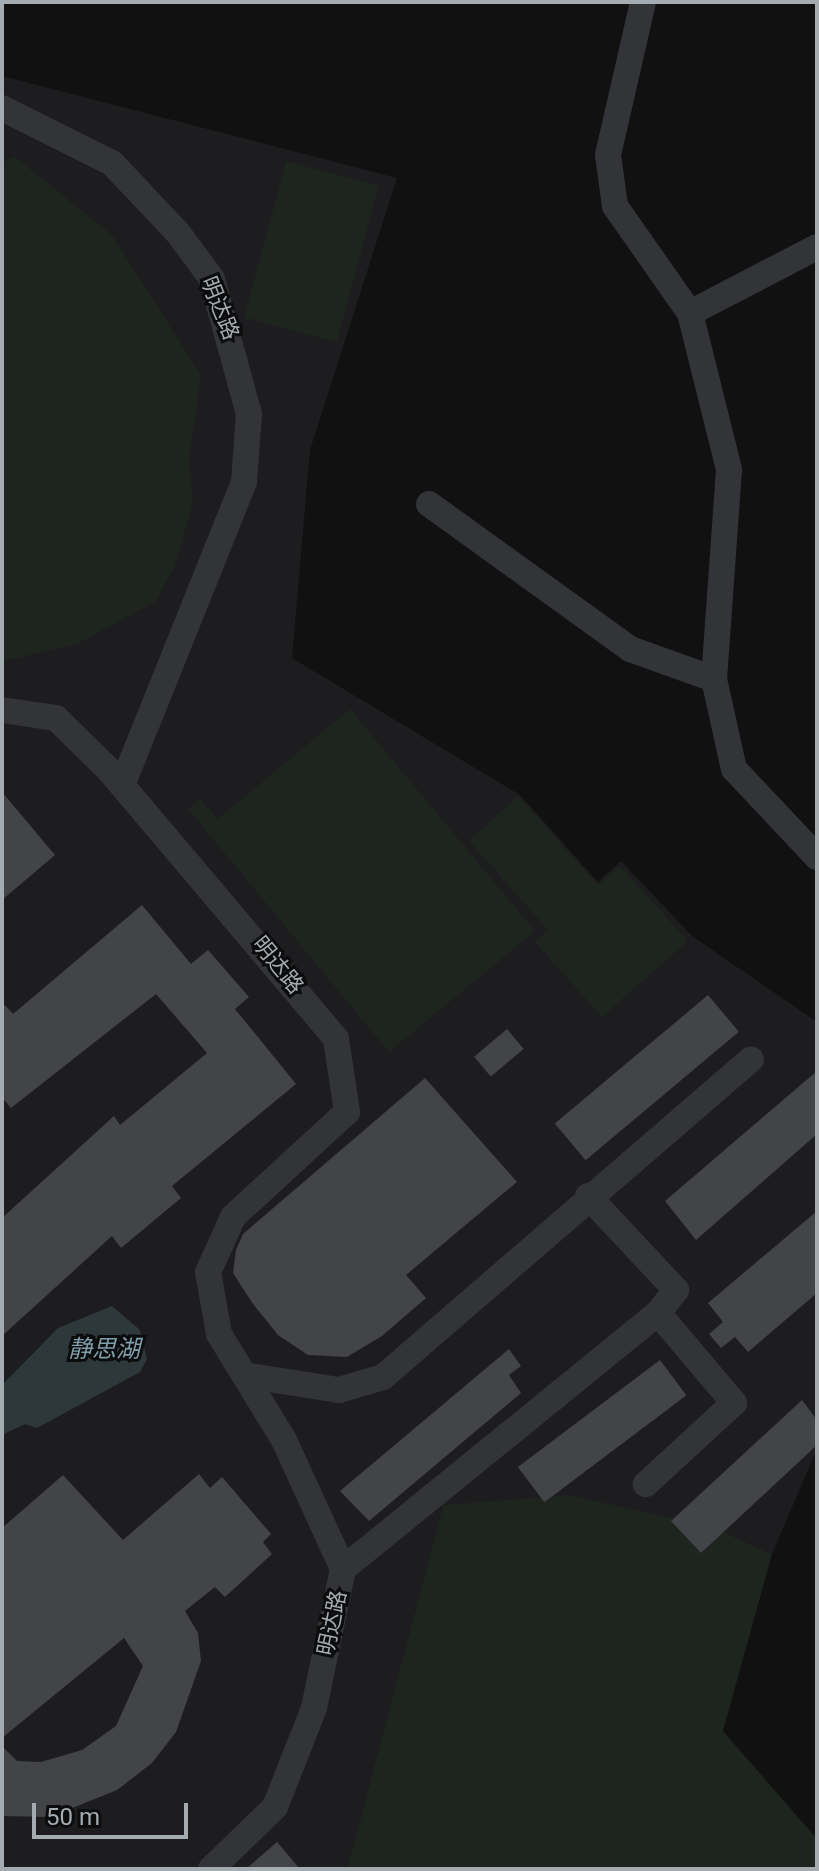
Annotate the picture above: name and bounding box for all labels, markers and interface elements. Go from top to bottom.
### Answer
street label: 明达路 [195,272,245,344]
street label: 明达路 [247,931,309,999]
water label: 静思湖 [68,1336,140,1364]
street label: 明达路 [312,1588,352,1658]
scale bar [36,1787,192,1837]
text: 50 m [46,1803,100,1831]

